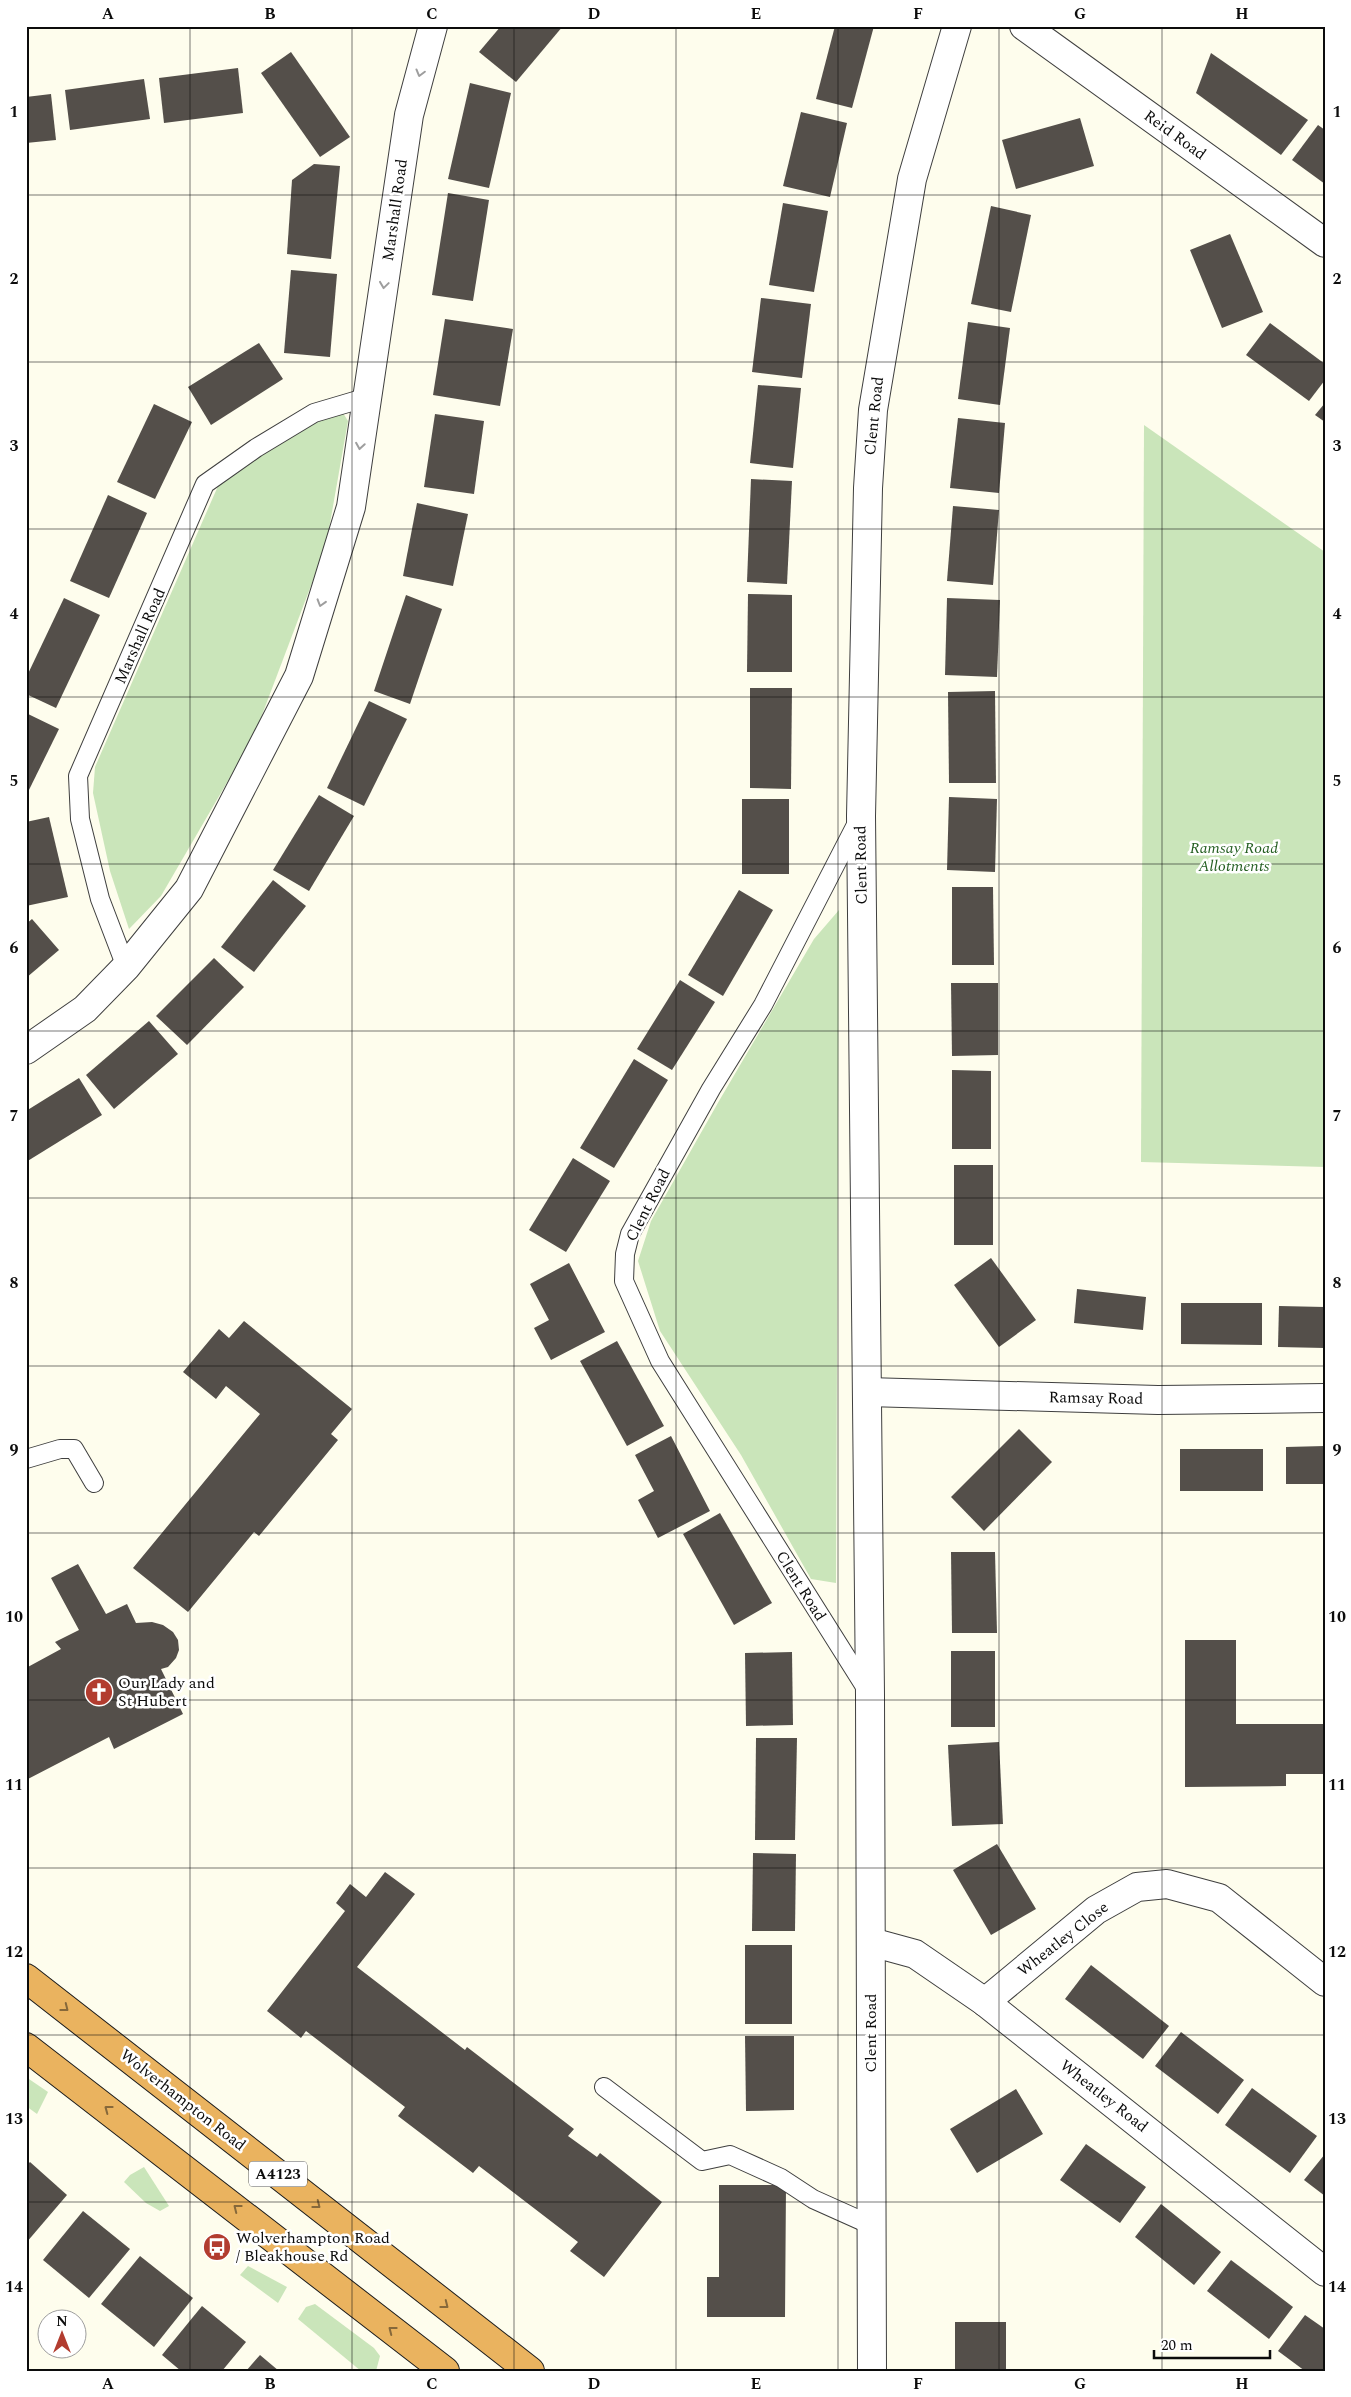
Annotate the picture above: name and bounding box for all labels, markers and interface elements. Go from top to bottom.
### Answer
text: A [102,2,115,26]
text: B [264,2,276,26]
text: C [426,2,438,26]
text: D [588,2,601,26]
text: E [751,2,761,26]
text: F [913,2,923,26]
text: G [1074,2,1086,26]
text: H [1235,2,1249,26]
one-way arrow [416,69,426,77]
text: 1 [10,100,18,124]
text: 1 [1333,100,1341,124]
street label: Reid Road [1139,104,1211,166]
street label: Marshall Road [376,157,414,263]
text: 2 [10,267,19,291]
text: 2 [1333,267,1342,291]
one-way arrow [379,281,390,289]
street label: Clent Road [858,375,890,457]
text: 3 [10,434,19,458]
text: 3 [1333,434,1342,458]
one-way arrow [355,442,366,450]
street label: Marshall Road [108,584,172,688]
one-way arrow [317,598,327,607]
text: 4 [10,602,19,626]
text: 4 [1333,602,1342,626]
text: 5 [10,769,18,793]
text: 5 [1333,769,1341,793]
street label: Clent Road [848,825,874,905]
park label: Ramsay Road Allotments [1190,836,1278,878]
text: 6 [10,936,19,960]
text: 6 [1333,936,1342,960]
text: 7 [10,1104,19,1128]
text: 7 [1333,1104,1342,1128]
street label: Clent Road [619,1164,677,1246]
text: 8 [10,1271,19,1295]
text: 8 [1333,1271,1342,1295]
street label: Ramsay Road [1048,1385,1144,1411]
text: 9 [10,1438,19,1462]
text: 9 [1333,1438,1342,1462]
street label: Clent Road [770,1546,832,1626]
text: 10 [5,1605,23,1629]
text: 10 [1328,1605,1346,1629]
place label: Our Lady and St Hubert [118,1671,215,1713]
church icon: Our Lady and St Hubert [84,1677,114,1707]
text: 11 [5,1773,23,1797]
text: 11 [1328,1773,1346,1797]
street label: Wheatley Close [1012,1896,1114,1982]
text: 12 [5,1940,23,1964]
text: 12 [1328,1940,1346,1964]
street label: Clent Road [859,1993,883,2073]
one-way arrow [59,2002,68,2010]
street label: Wolverhampton Road [115,2043,251,2157]
street label: Wheatley Road [1055,2054,1153,2138]
text: 13 [5,2107,23,2131]
one-way arrow [105,2107,114,2115]
text: 13 [1328,2107,1346,2131]
road number: A4123 [249,2162,307,2186]
one-way arrow [311,2199,320,2207]
one-way arrow [234,2206,243,2214]
place label: Wolverhampton Road / Bleakhouse Rd [236,2226,390,2268]
bus stop icon: Wolverhampton Road / Bleakhouse Rd [202,2232,232,2262]
text: 14 [5,2275,23,2299]
text: 14 [1328,2275,1346,2299]
one-way arrow [439,2299,448,2307]
north arrow [38,2310,88,2360]
text: N [56,2311,68,2332]
one-way arrow [389,2327,398,2336]
scale bar [1154,2327,1270,2359]
text: 20 m [1161,2334,1193,2357]
text: A [102,2372,115,2396]
text: B [264,2372,276,2396]
text: C [426,2372,438,2396]
text: D [588,2372,601,2396]
text: E [751,2372,761,2396]
text: F [913,2372,923,2396]
text: G [1074,2372,1086,2396]
text: H [1235,2372,1249,2396]

